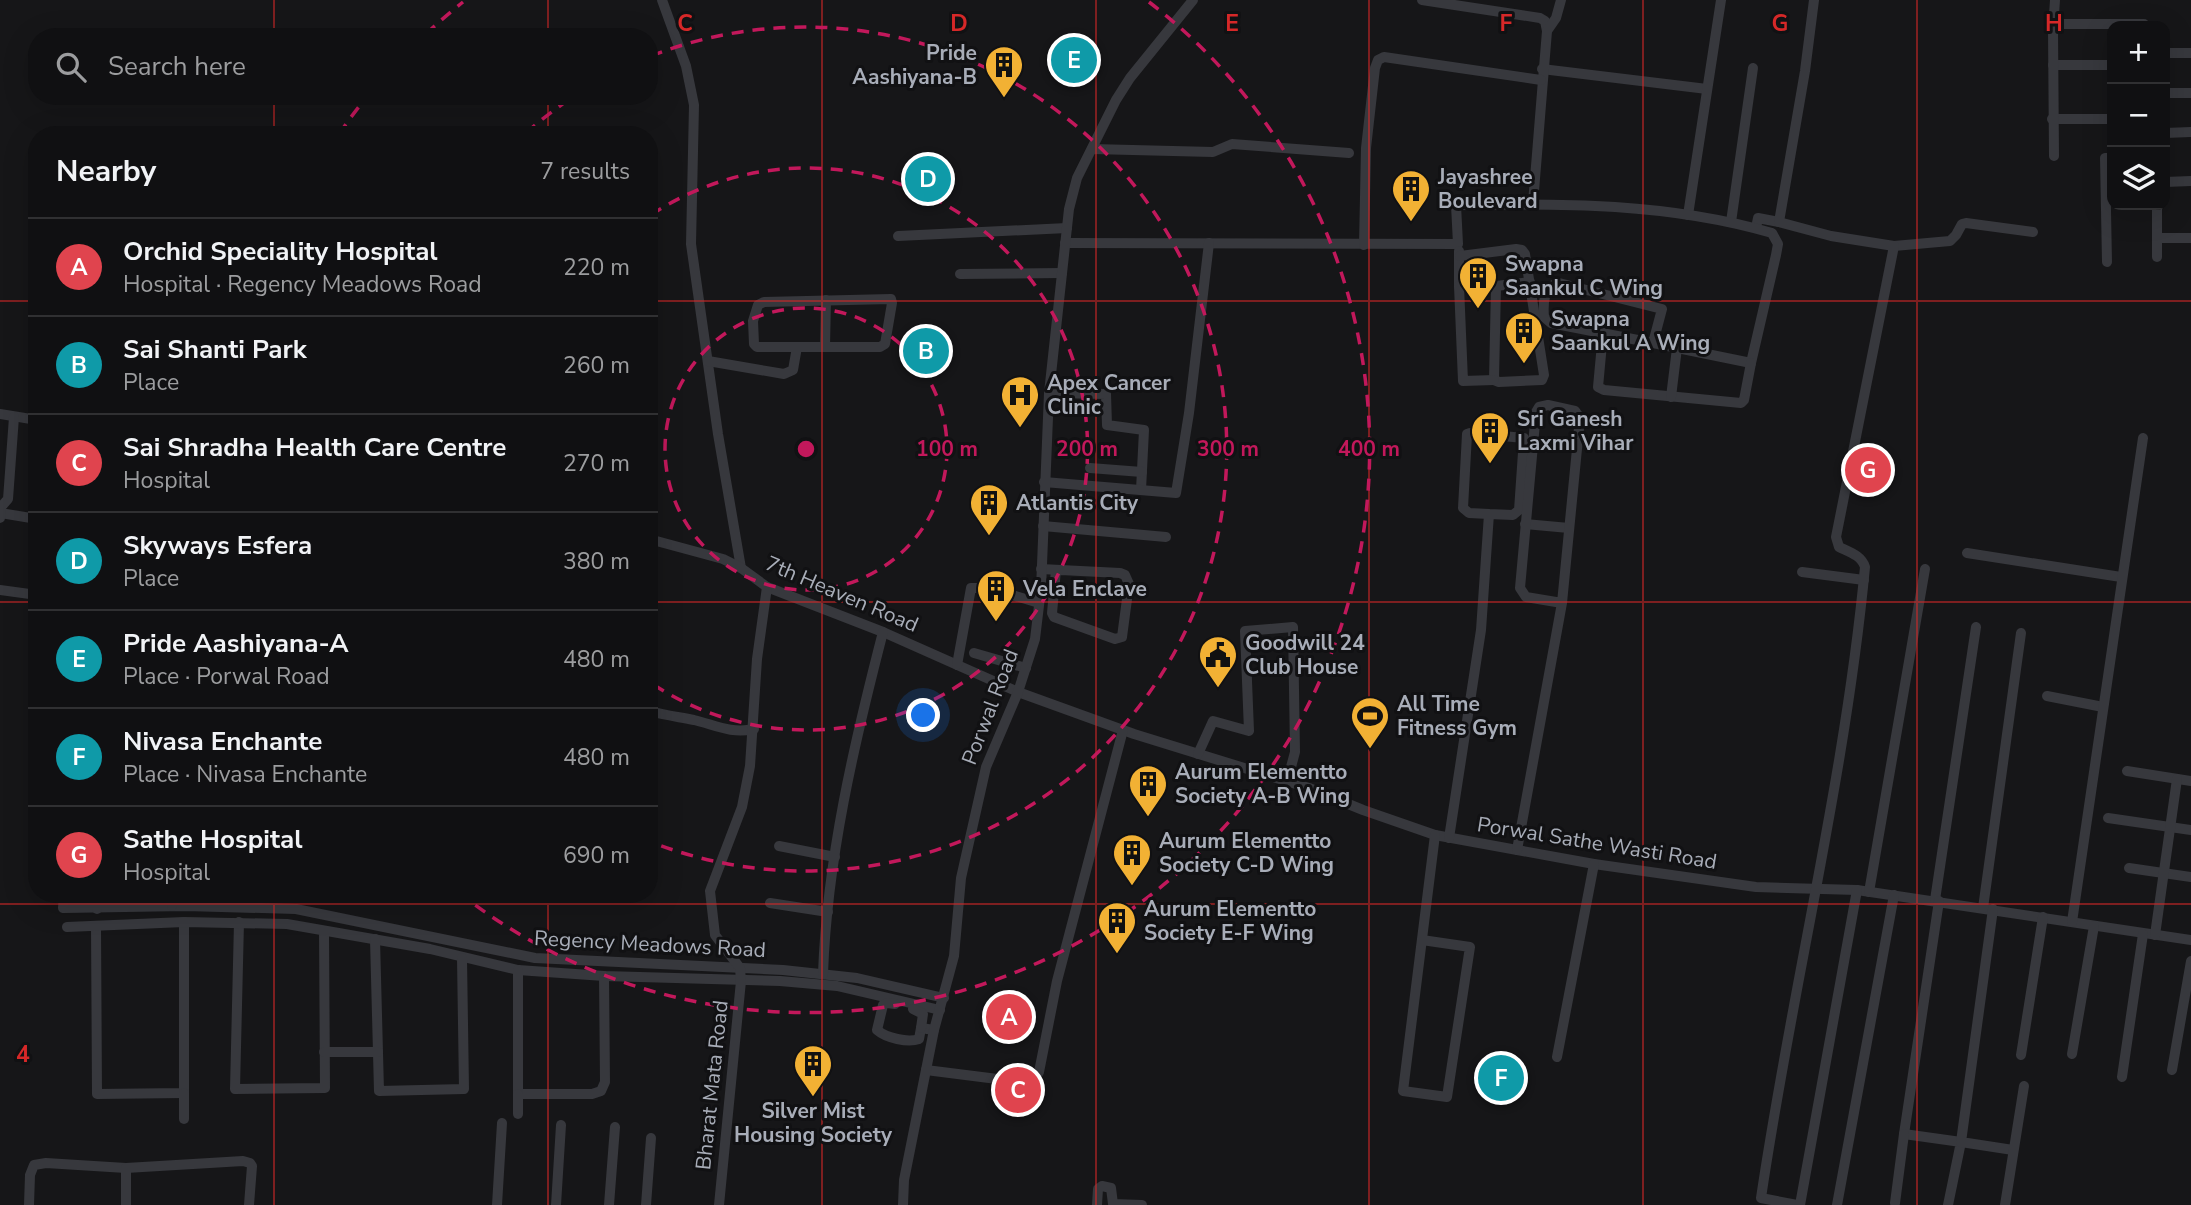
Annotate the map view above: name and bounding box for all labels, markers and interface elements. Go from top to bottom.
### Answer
text: C [677,8,693,39]
text: D [950,8,968,39]
text: E [1225,8,1239,39]
text: F [1500,8,1513,39]
text: G [1772,8,1788,39]
text: H [2045,8,2063,39]
map controls [2107,21,2170,210]
button: + [2107,21,2170,84]
search box [28,28,658,105]
pin: E [1051,34,1097,86]
place label: Pride Aashiyana-B [852,39,977,91]
building icon: Pride Aashiyana-B [983,44,1025,99]
icon: search [52,48,90,86]
text: Search here [108,49,246,84]
button: − [2107,84,2170,147]
button: layers [2107,147,2170,210]
text: Nearby [56,151,156,192]
pin: D [905,153,951,205]
text: 7 results [540,156,630,187]
place label: Jayashree Boulevard [1437,163,1538,215]
building icon: Jayashree Boulevard [1390,168,1432,223]
text: Orchid Speciality Hospital [123,234,438,269]
place label: Swapna Saankul C Wing [1505,250,1663,302]
text: A [70,252,88,283]
text: 220 m [563,252,630,283]
building icon: Swapna Saankul C Wing [1457,255,1499,310]
text: Hospital · Regency Meadows Road [123,269,482,300]
place label: Swapna Saankul A Wing [1551,305,1710,357]
building icon: Swapna Saankul A Wing [1503,310,1545,365]
pin: B [903,325,949,377]
text: Sai Shanti Park [123,332,307,367]
text: B [71,350,87,381]
text: 260 m [563,350,630,381]
text: Place [123,367,179,398]
place label: Apex Cancer Clinic [1047,369,1171,421]
hospital icon: Apex Cancer Clinic [999,374,1041,429]
place label: Sri Ganesh Laxmi Vihar [1517,405,1634,457]
building icon: Sri Ganesh Laxmi Vihar [1469,410,1511,465]
text: Sai Shradha Health Care Centre [123,430,506,465]
text: 100 m [916,435,978,463]
text: 200 m [1056,435,1118,463]
text: 300 m [1197,435,1259,463]
text: 400 m [1338,435,1400,463]
centre of rings [794,437,818,461]
pin: G [1845,444,1891,496]
text: C [71,448,87,479]
text: 270 m [563,448,630,479]
text: Hospital [123,465,210,496]
building icon: Atlantis City [968,482,1010,537]
place label: Atlantis City [1016,489,1139,517]
text: Skyways Esfera [123,528,312,563]
text: D [70,546,88,577]
text: 380 m [563,546,630,577]
street label: 7th Heaven Road [761,549,923,639]
text: Place [123,563,179,594]
building icon: Vela Enclave [975,568,1017,623]
place label: Vela Enclave [1022,575,1147,603]
text: Pride Aashiyana-A [123,626,349,661]
place label: Goodwill 24 Club House [1245,629,1365,681]
public building icon: Goodwill 24 Club House [1197,634,1239,689]
text: E [72,644,86,675]
text: 480 m [563,644,630,675]
street label: Porwal Road [955,645,1025,769]
text: Place · Porwal Road [123,661,330,692]
place label: All Time Fitness Gym [1397,690,1517,742]
sports icon: All Time Fitness Gym [1349,695,1391,750]
your location [906,698,940,732]
text: Nivasa Enchante [123,724,322,759]
text: F [73,742,85,773]
text: 480 m [563,742,630,773]
place label: Aurum Elementto Society A-B Wing [1175,758,1350,810]
text: Place · Nivasa Enchante [123,759,367,790]
building icon: Aurum Elementto Society A-B Wing [1127,763,1169,818]
street label: Porwal Sathe Wasti Road [1475,810,1719,876]
text: Sathe Hospital [123,822,302,857]
place label: Aurum Elementto Society C-D Wing [1159,827,1334,879]
building icon: Aurum Elementto Society C-D Wing [1111,832,1153,887]
text: G [71,840,87,871]
text: 690 m [563,840,630,871]
text: Hospital [123,857,210,888]
place label: Aurum Elementto Society E-F Wing [1144,895,1316,947]
building icon: Aurum Elementto Society E-F Wing [1096,900,1138,955]
street label: Regency Meadows Road [533,924,767,964]
pin: A [986,991,1032,1043]
street label: Bharat Mata Road [689,999,735,1171]
text: 4 [16,1039,30,1070]
building icon: Silver Mist Housing Society [792,1043,834,1098]
pin: F [1478,1052,1524,1104]
pin: C [995,1064,1041,1116]
place label: Silver Mist Housing Society [734,1097,893,1149]

